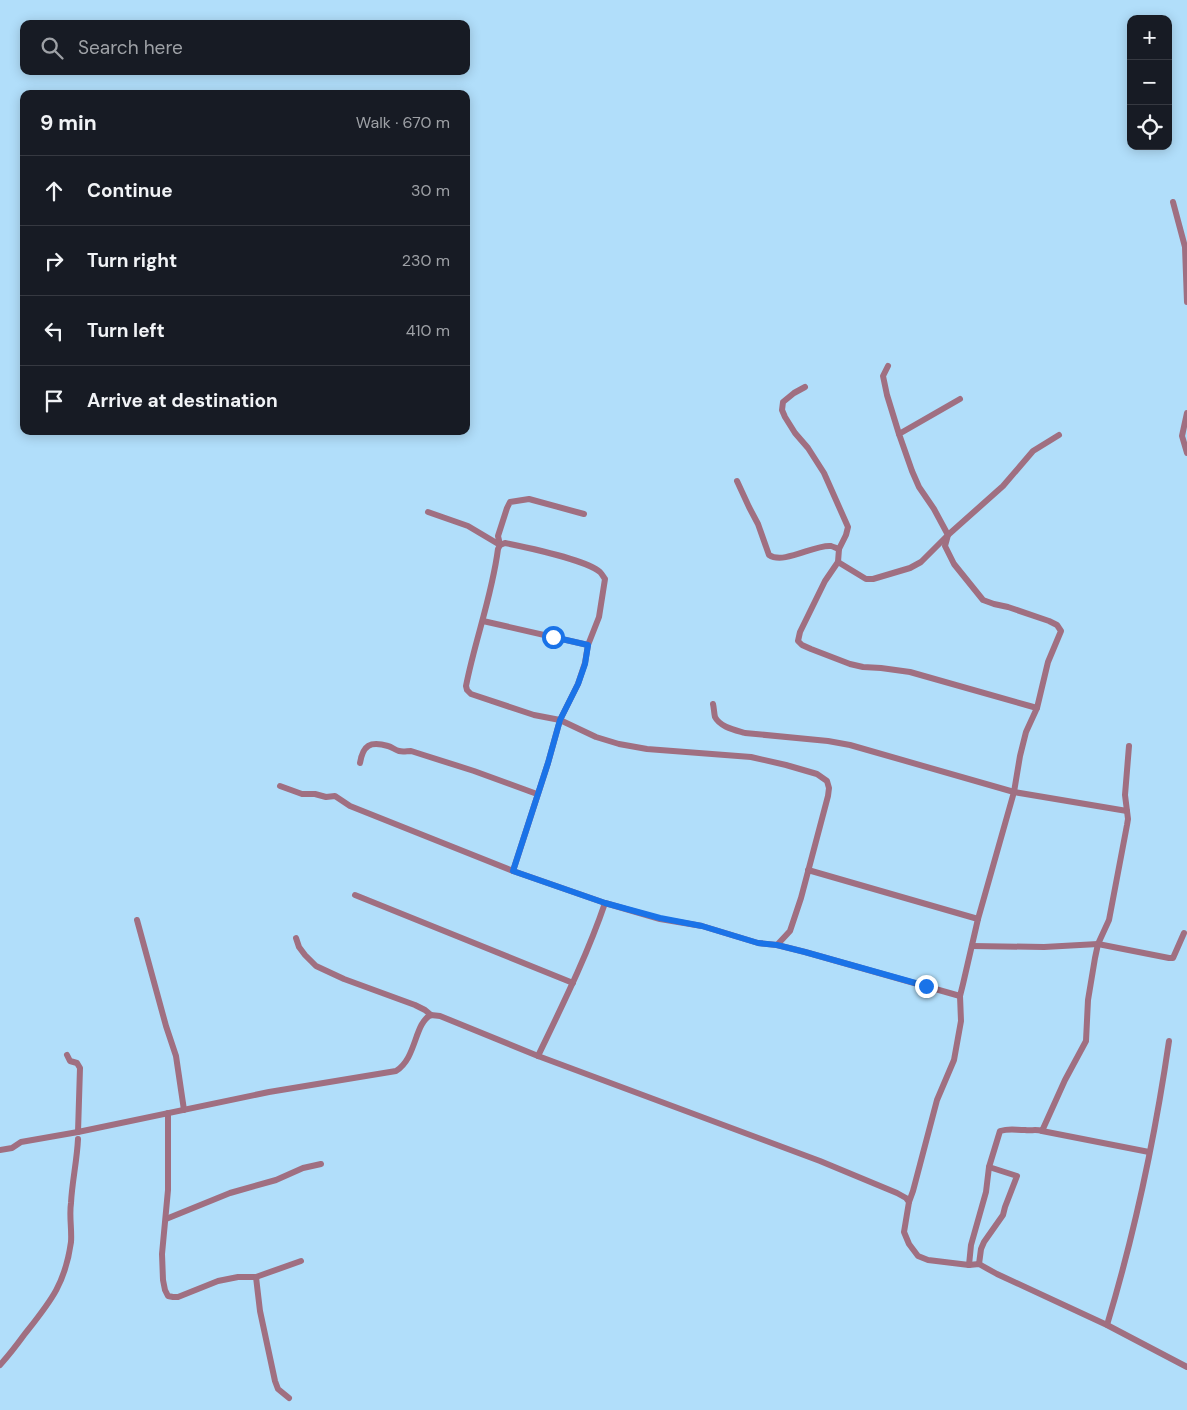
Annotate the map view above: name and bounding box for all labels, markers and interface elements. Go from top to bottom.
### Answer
map controls [1127,15,1172,150]
button: + [1127,15,1172,60]
search box [20,20,470,75]
icon: search [38,34,66,62]
text: Search here [78,35,183,60]
button: − [1127,60,1172,105]
button: locate [1127,105,1172,150]
text: 9 min [40,109,97,137]
text: Walk · 670 m [356,112,450,133]
icon: ahead [40,177,68,205]
text: Continue [87,178,173,203]
text: 30 m [411,180,450,201]
icon: right [40,247,68,275]
text: Turn right [87,248,177,273]
text: 230 m [402,250,450,271]
icon: left [40,317,68,345]
text: Turn left [87,318,165,343]
text: 410 m [406,320,450,341]
icon: arrive [40,387,68,415]
text: Arrive at destination [87,388,278,413]
route start [542,626,565,649]
route end [915,975,938,998]

